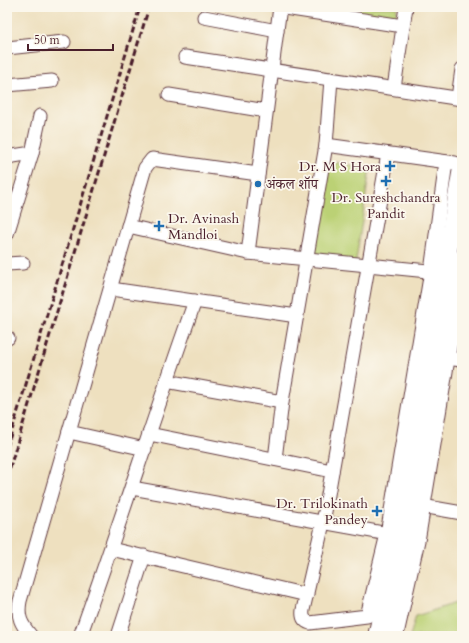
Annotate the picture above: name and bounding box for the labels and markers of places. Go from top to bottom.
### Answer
place label: Dr. M S Hora [299,157,381,176]
marker: Dr. M S Hora [384,160,396,172]
place label: अंकल शॉप [266,175,319,194]
marker: Dr. Sureshchandra Pandit [380,175,392,187]
marker: अंकल शॉप [253,179,263,189]
place label: Dr. Sureshchandra Pandit [331,188,441,223]
place label: Dr. Avinash Mandloi [168,209,239,244]
marker: Dr. Avinash Mandloi [153,220,165,232]
place label: Dr. Trilokinath Pandey [276,494,369,529]
marker: Dr. Trilokinath Pandey [371,505,383,517]

